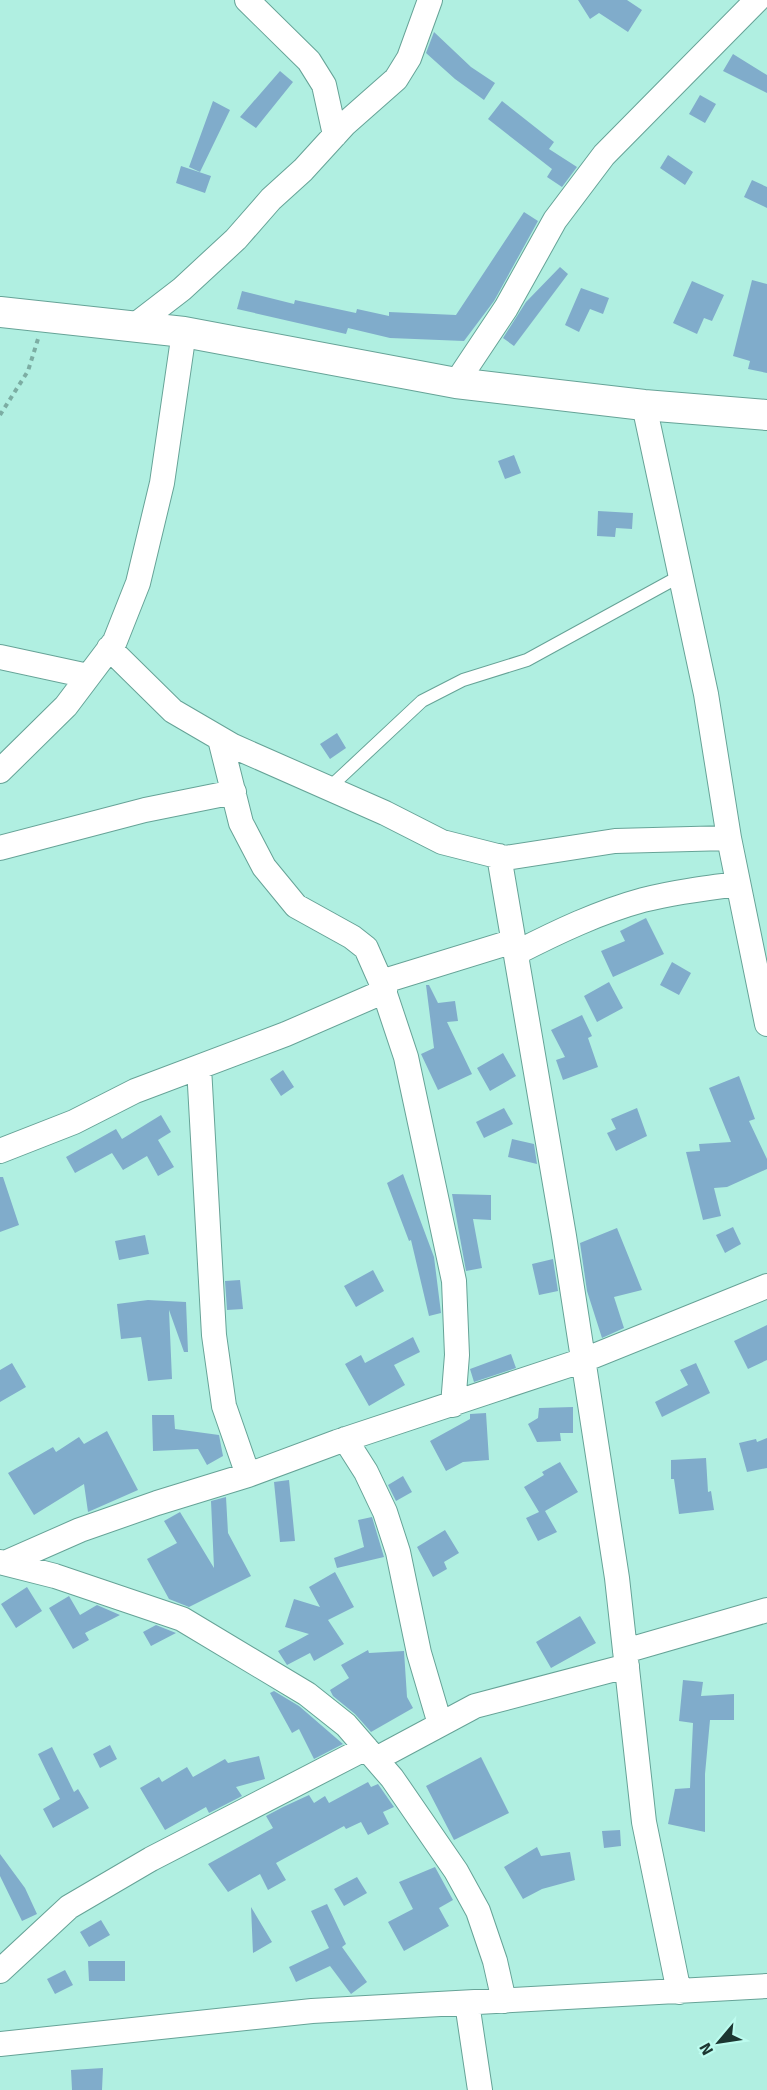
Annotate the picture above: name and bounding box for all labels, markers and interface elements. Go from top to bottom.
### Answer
north arrow [689,2012,749,2072]
text: N [695,2039,718,2059]

